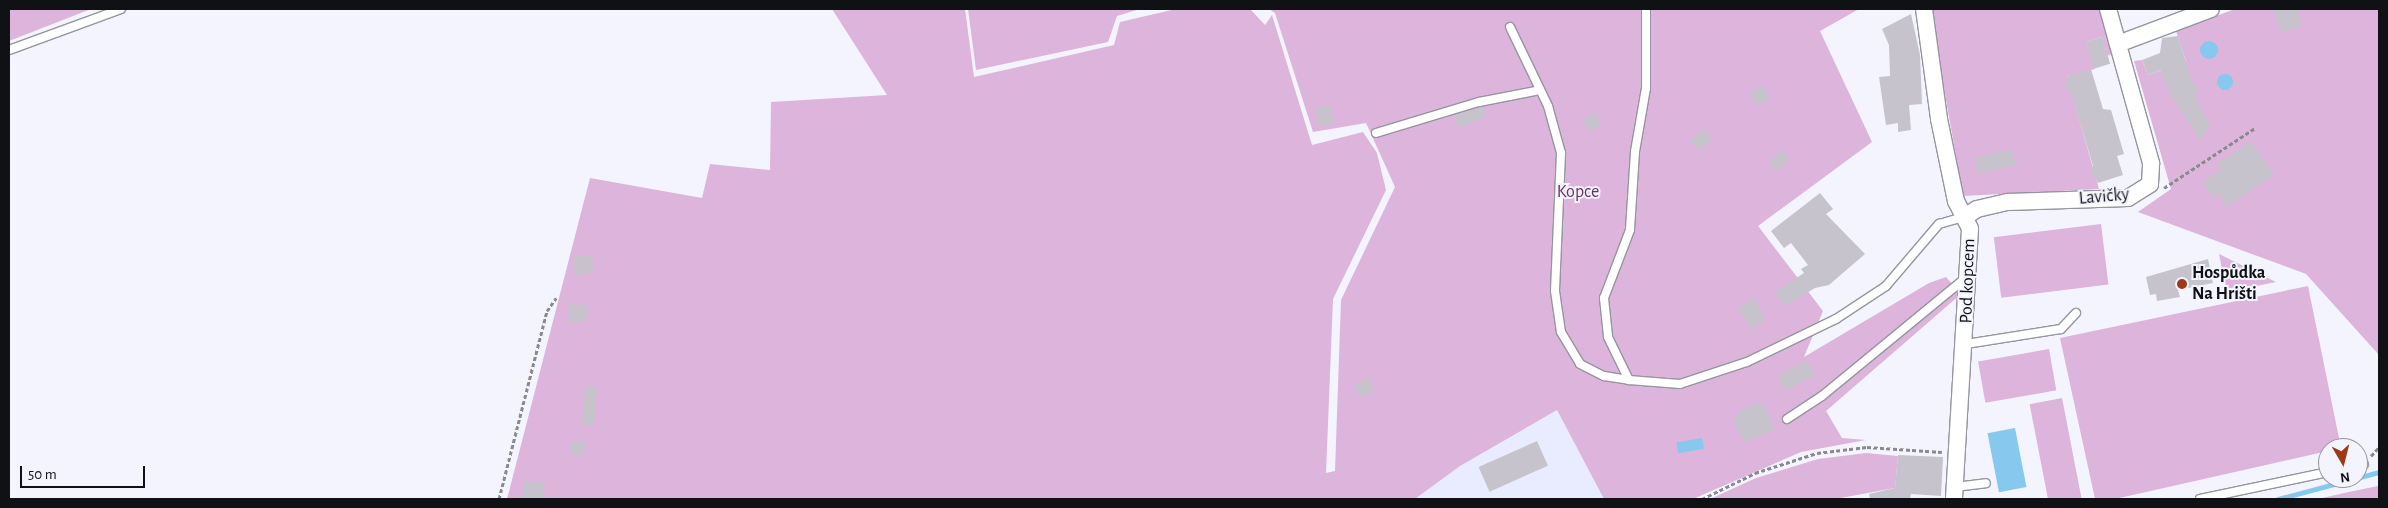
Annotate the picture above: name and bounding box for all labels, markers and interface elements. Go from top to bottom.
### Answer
park label: Kopce [1557,181,1599,203]
street label: Lavičky [2078,184,2130,210]
street label: Pod kopcem [1956,238,1980,324]
place label: Hospůdka Na Hrišti [2192,263,2265,306]
marker: Hospůdka Na Hrišti [2176,278,2188,290]
north arrow [2318,438,2368,488]
scale bar [22,456,148,488]
text: 50 m [28,467,57,482]
text: N [2339,469,2351,484]

